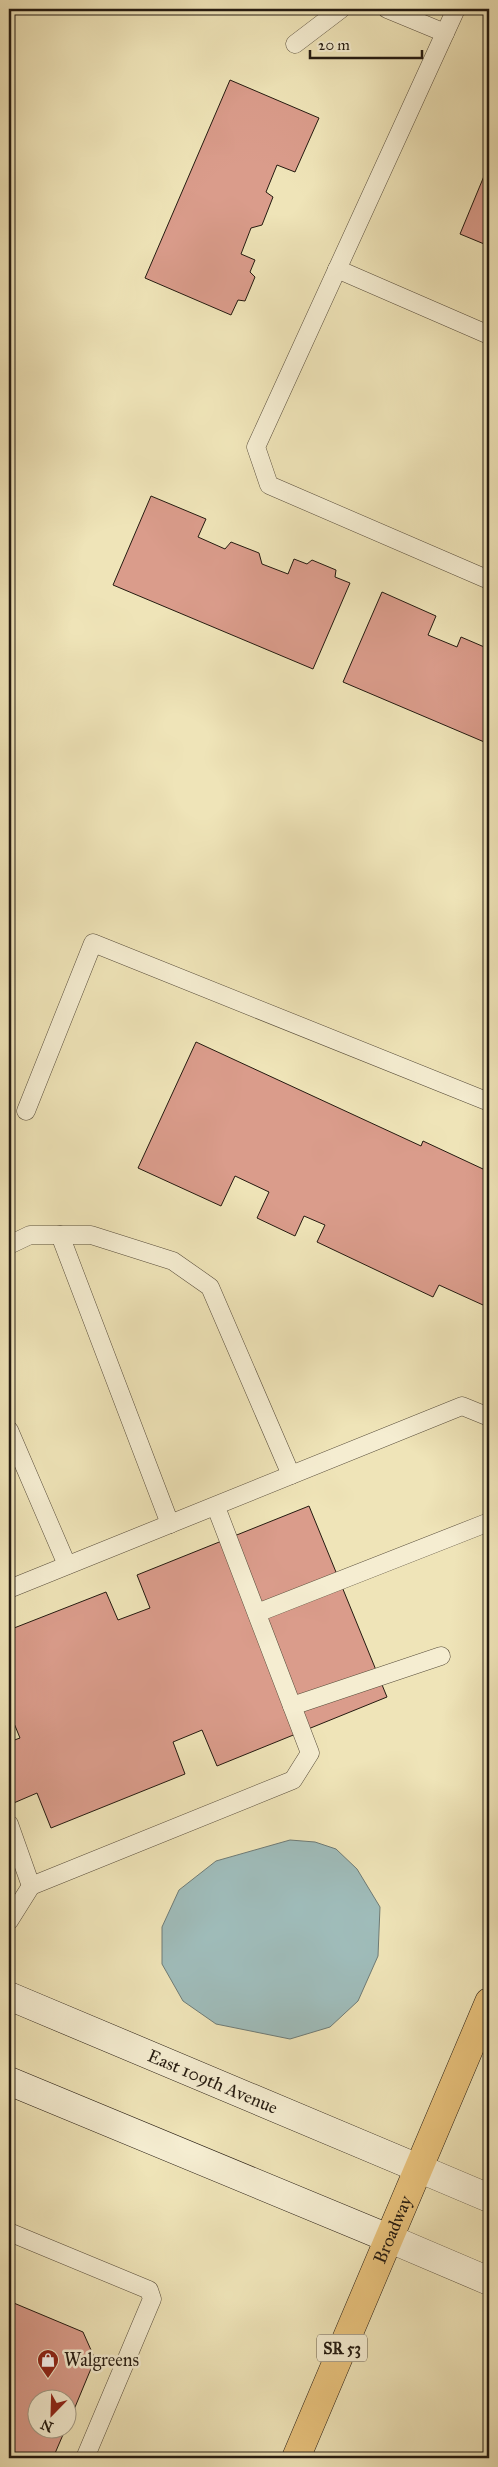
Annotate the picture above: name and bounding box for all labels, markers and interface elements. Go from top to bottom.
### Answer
scale bar [310,28,423,60]
text: 20 m [318,36,350,54]
street label: East 109th Avenue [144,2045,281,2119]
street label: Broadway [369,2192,417,2267]
road number: SR 53 [317,2334,367,2362]
shop icon: Walgreens [36,2348,60,2379]
place label: Walgreens [64,2349,139,2372]
north arrow [28,2390,78,2440]
text: N [38,2415,56,2436]

